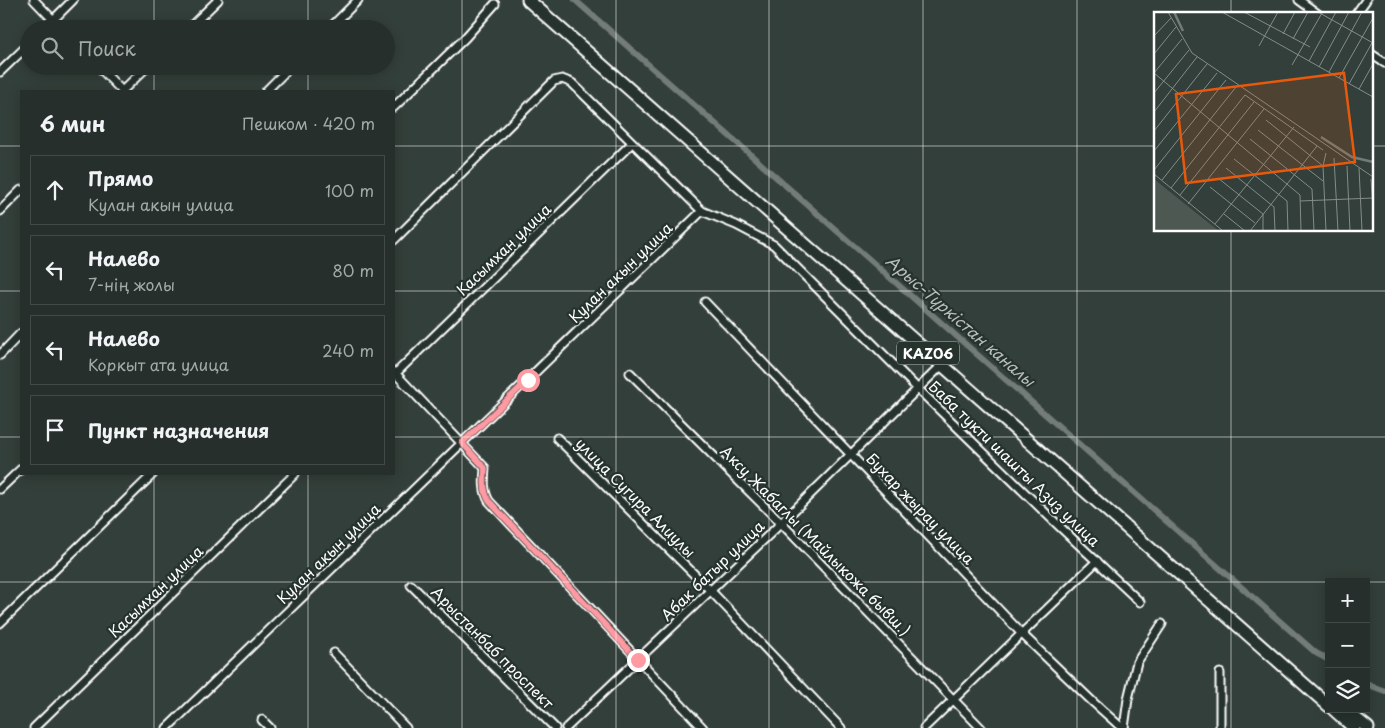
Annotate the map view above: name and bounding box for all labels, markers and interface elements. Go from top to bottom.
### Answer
inset map [1154,12,1372,231]
search box [20,20,395,75]
icon: search [38,34,66,62]
text: Поиск [78,34,136,62]
text: 6 мин [40,107,106,139]
text: Пешком · 420 m [242,111,375,135]
text: Прямо [88,164,153,192]
icon: ahead [41,176,69,204]
text: 100 m [325,178,374,202]
text: Кулан акын улица [88,192,234,216]
street label: Касымхан улица [450,197,556,300]
street label: Кулан акын улица [563,216,678,328]
text: Налево [88,244,160,272]
water label: Арыс-Түркістан каналы [881,248,1042,392]
icon: left [41,256,69,284]
text: 80 m [332,258,374,282]
text: 7-нің жолы [88,272,175,296]
text: Налево [88,324,160,352]
icon: left [41,336,69,364]
text: 240 m [322,338,374,362]
road number: KАZ06 [897,342,959,364]
text: Коркыт ата улица [88,352,229,376]
route start [517,369,540,392]
street label: Баба тукти шашты Азиз улица [924,375,1106,552]
icon: arrive [41,416,69,444]
text: Пункт назначения [88,416,269,444]
street label: улица Сугира Алиулы [571,432,701,562]
street label: Аксу Жабаглы (Майлыкожа бывш.) [716,440,916,640]
street label: Бухар жырау улица [861,447,981,569]
street label: Кулан акын улица [271,497,386,609]
street label: Абак батыр улица [655,514,769,626]
street label: Касымхан улица [102,539,208,642]
map controls [1325,578,1370,713]
button: + [1325,578,1370,623]
street label: Арыстанбаб проспект [426,580,560,714]
button: − [1325,623,1370,668]
route end [627,649,650,672]
button: layers [1325,668,1370,713]

